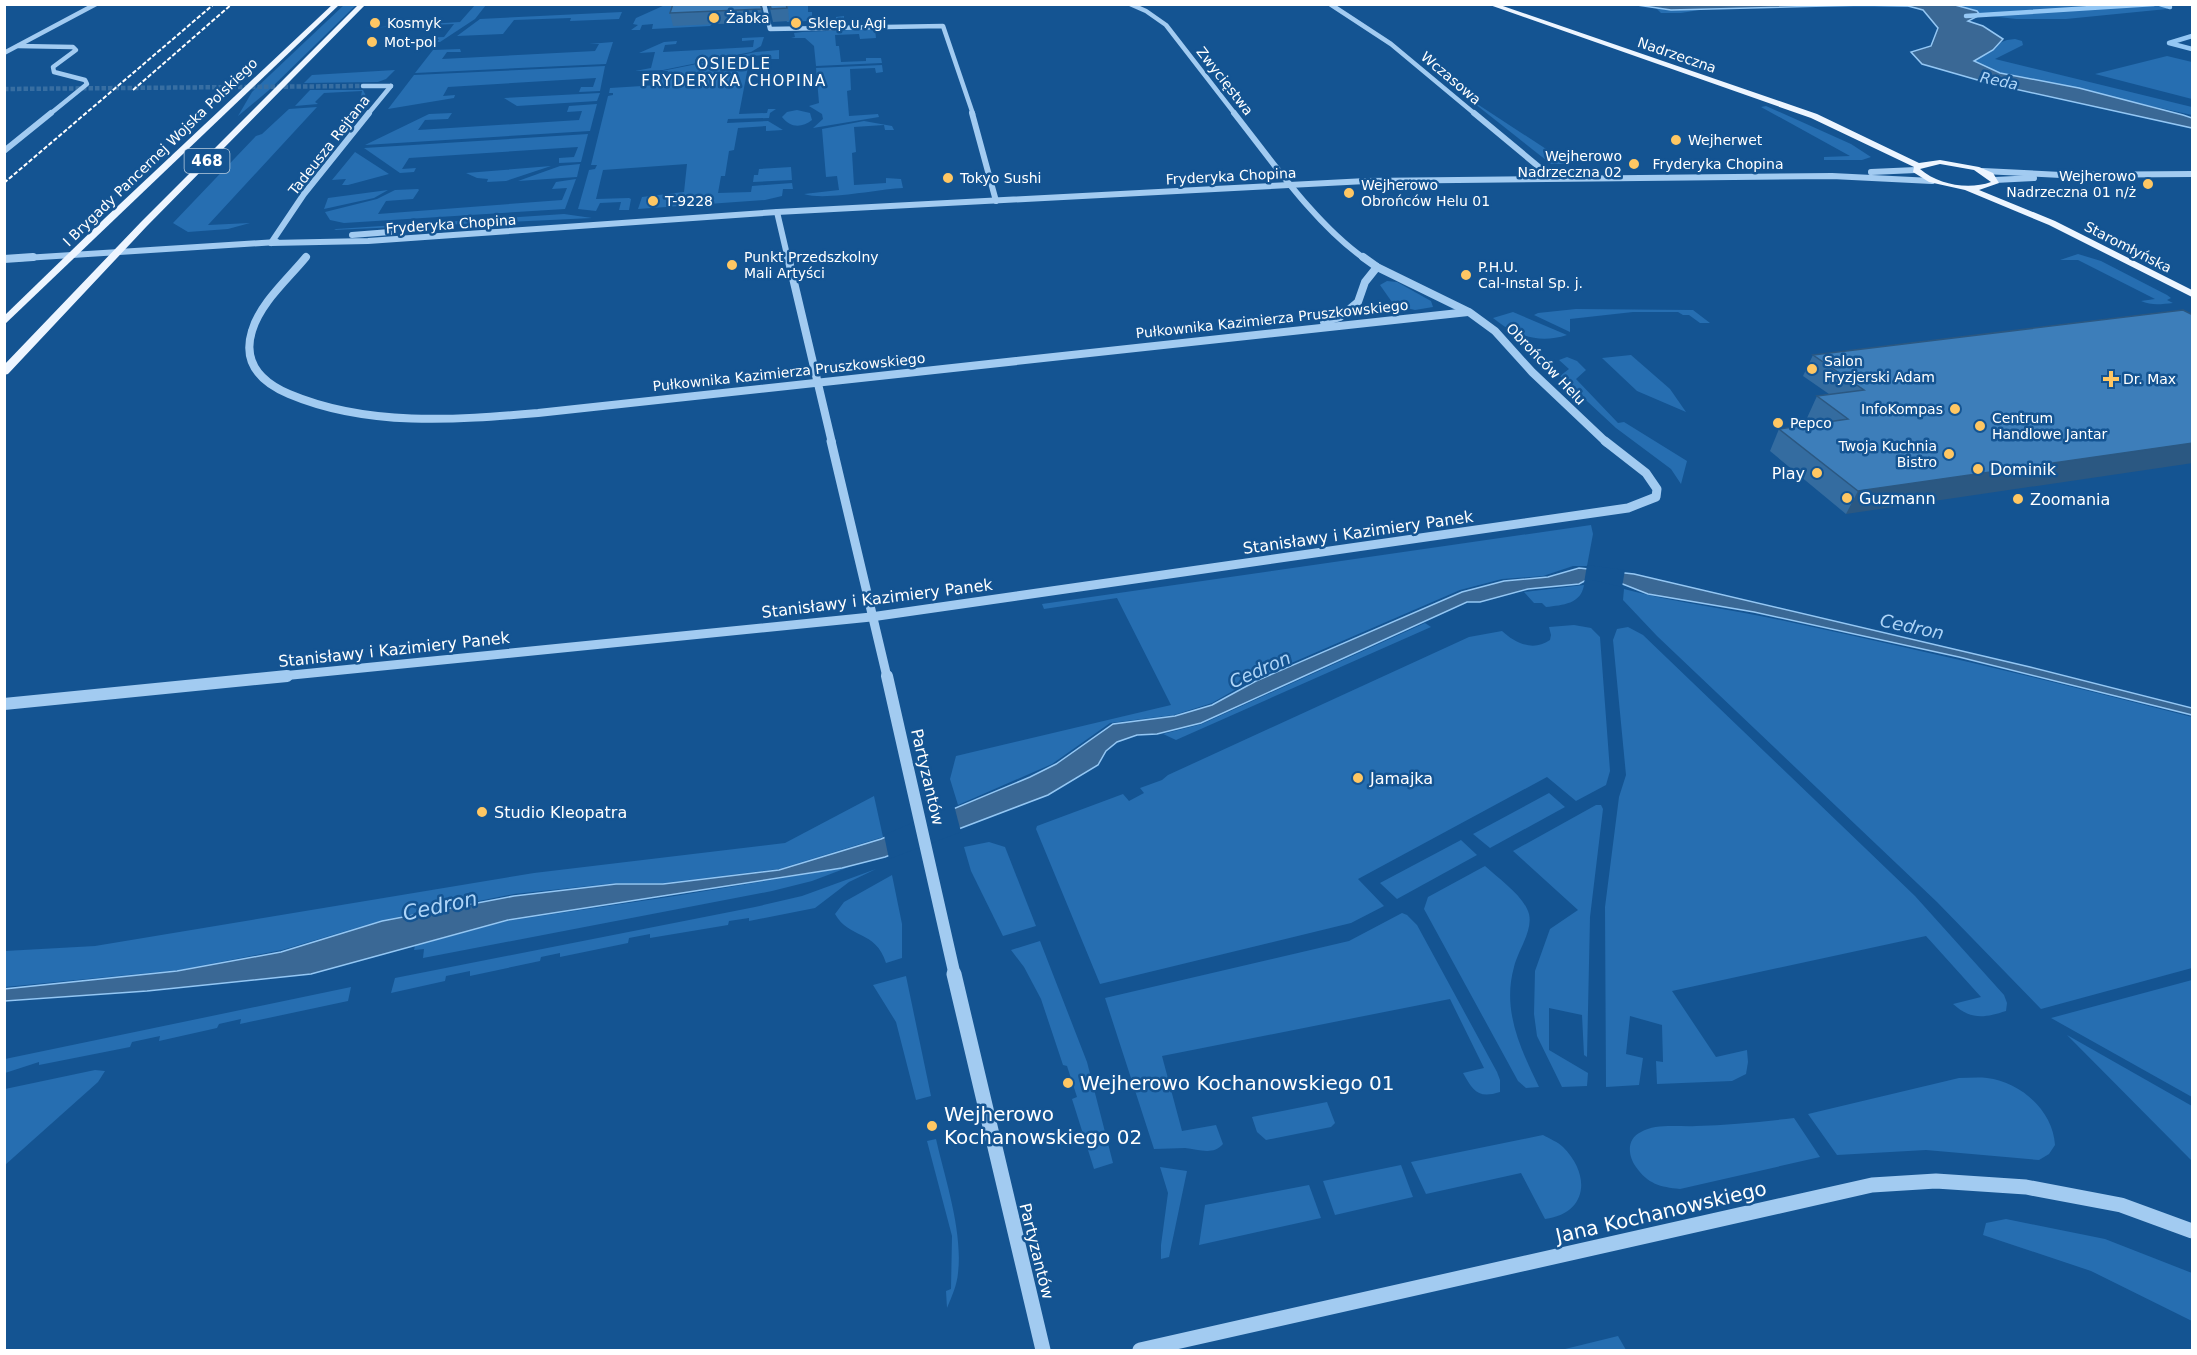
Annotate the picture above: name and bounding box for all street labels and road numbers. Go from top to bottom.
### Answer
street label: Nadrzeczna [1636,34,1718,76]
street label: Zwycięstwa [1193,44,1257,118]
street label: Wczasowa [1418,48,1484,108]
street label: I Brygady Pancernej Wojska Polskiego [60,55,260,249]
street label: Tadeusza Rejtana [285,92,373,199]
road number: 468 [184,149,230,173]
street label: Fryderyka Chopina [1653,156,1783,172]
street label: Fryderyka Chopina [1165,165,1297,187]
street label: Fryderyka Chopina [385,211,517,237]
street label: Staromłyńska [2082,218,2174,276]
street label: Pułkownika Kazimierza Pruszkowskiego [1135,297,1409,341]
street label: Obrońców Helu [1503,320,1589,408]
street label: Pułkownika Kazimierza Pruszkowskiego [652,350,926,394]
street label: Stanisławy i Kazimiery Panek [1242,507,1475,558]
street label: Stanisławy i Kazimiery Panek [761,575,994,622]
street label: Stanisławy i Kazimiery Panek [277,628,511,671]
street label: Partyzantów [907,727,948,827]
street label: Jana Kochanowskiego [1551,1176,1769,1248]
street label: Partyzantów [1015,1201,1058,1301]

